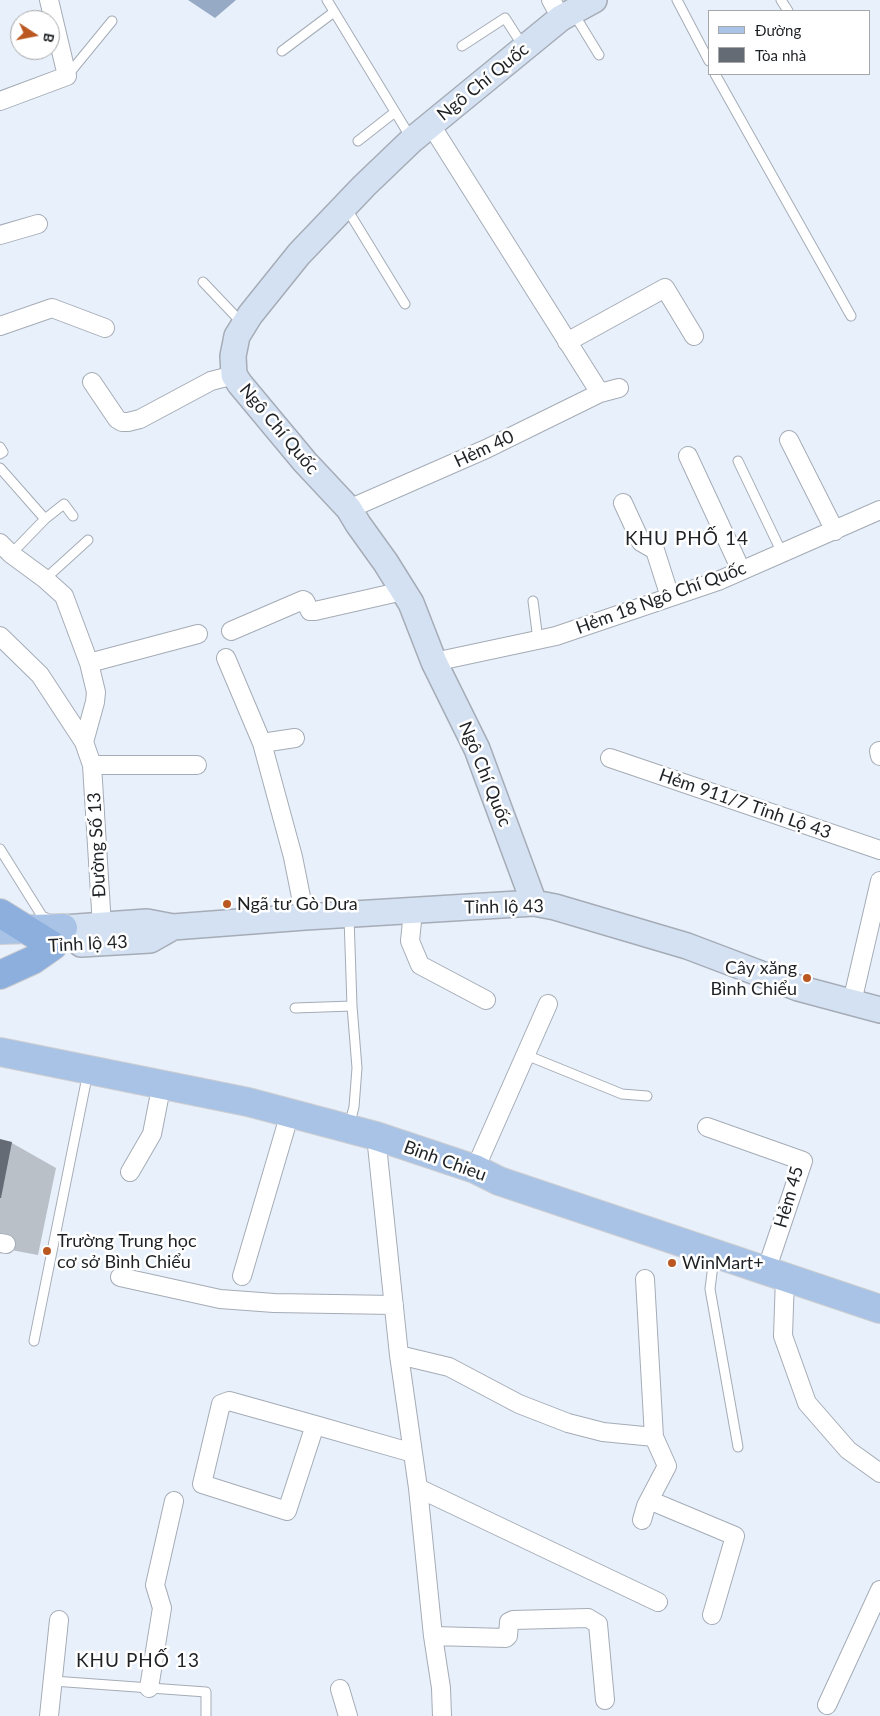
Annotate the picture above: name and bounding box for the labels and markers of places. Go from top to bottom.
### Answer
place label: Ngã tư Gò Dưa [237,893,358,915]
marker: Ngã tư Gò Dưa [221,898,233,910]
place label: Cây xăng Bình Chiểu [711,957,797,1000]
marker: Cây xăng Bình Chiểu [801,972,813,984]
place label: Trường Trung học cơ sở Bình Chiểu [57,1230,197,1272]
marker: Trường Trung học cơ sở Bình Chiểu [41,1245,53,1257]
place label: WinMart+ [682,1252,764,1274]
marker: WinMart+ [666,1257,678,1269]

